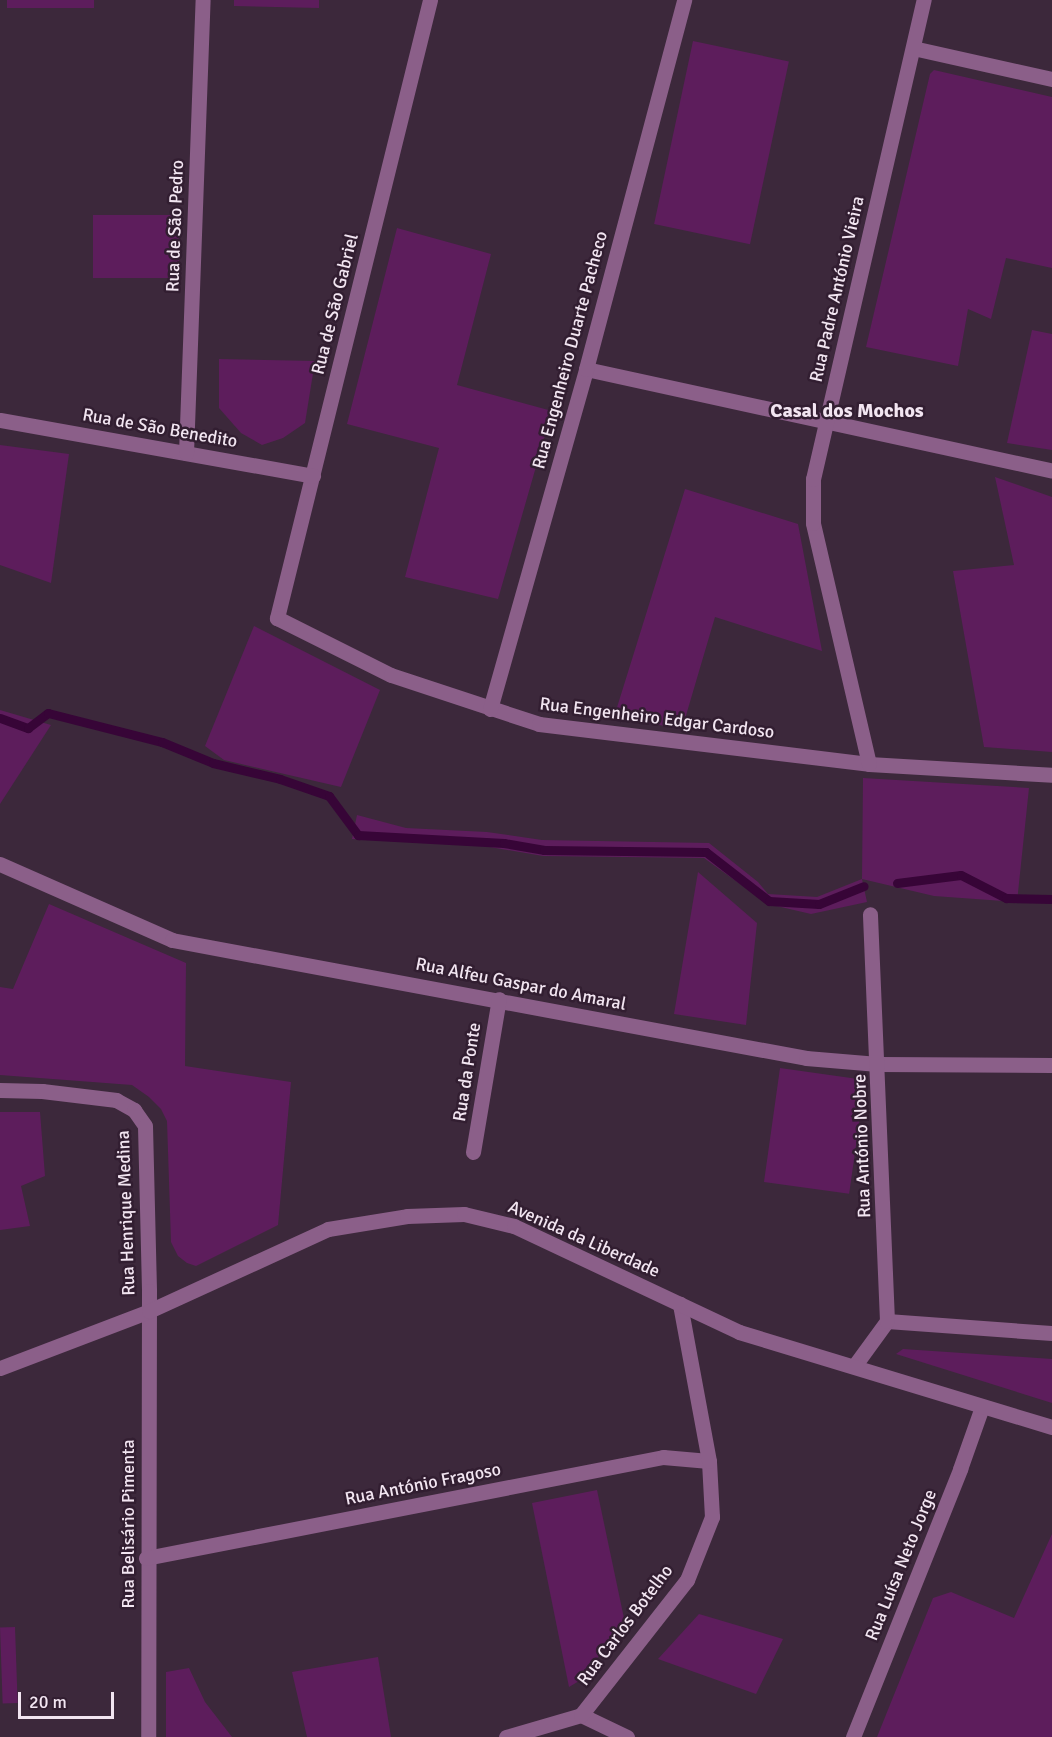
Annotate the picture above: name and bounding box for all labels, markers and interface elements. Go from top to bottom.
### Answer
street label: Rua de São Pedro [162,160,188,292]
street label: Rua Padre António Vieira [805,194,869,384]
street label: Rua Engenheiro Duarte Pacheco [528,229,612,471]
street label: Rua de São Gabriel [307,231,363,377]
district label: Casal dos Mochos [770,398,924,422]
street label: Rua de São Benedito [81,404,239,452]
street label: Rua Engenheiro Edgar Cardoso [538,693,776,743]
street label: Rua Alfeu Gaspar do Amaral [414,953,628,1015]
street label: Rua da Ponte [449,1021,485,1123]
street label: Rua António Nobre [849,1074,875,1218]
street label: Rua Henrique Medina [112,1130,140,1296]
street label: Avenida da Liberdade [505,1196,663,1282]
street label: Rua Belisário Pimenta [117,1439,139,1609]
street label: Rua António Fragoso [343,1458,503,1510]
street label: Rua Luísa Neto Jorge [861,1486,941,1644]
street label: Rua Carlos Botelho [572,1560,678,1690]
scale bar [21,1680,117,1718]
text: 20 m [29,1691,67,1713]

